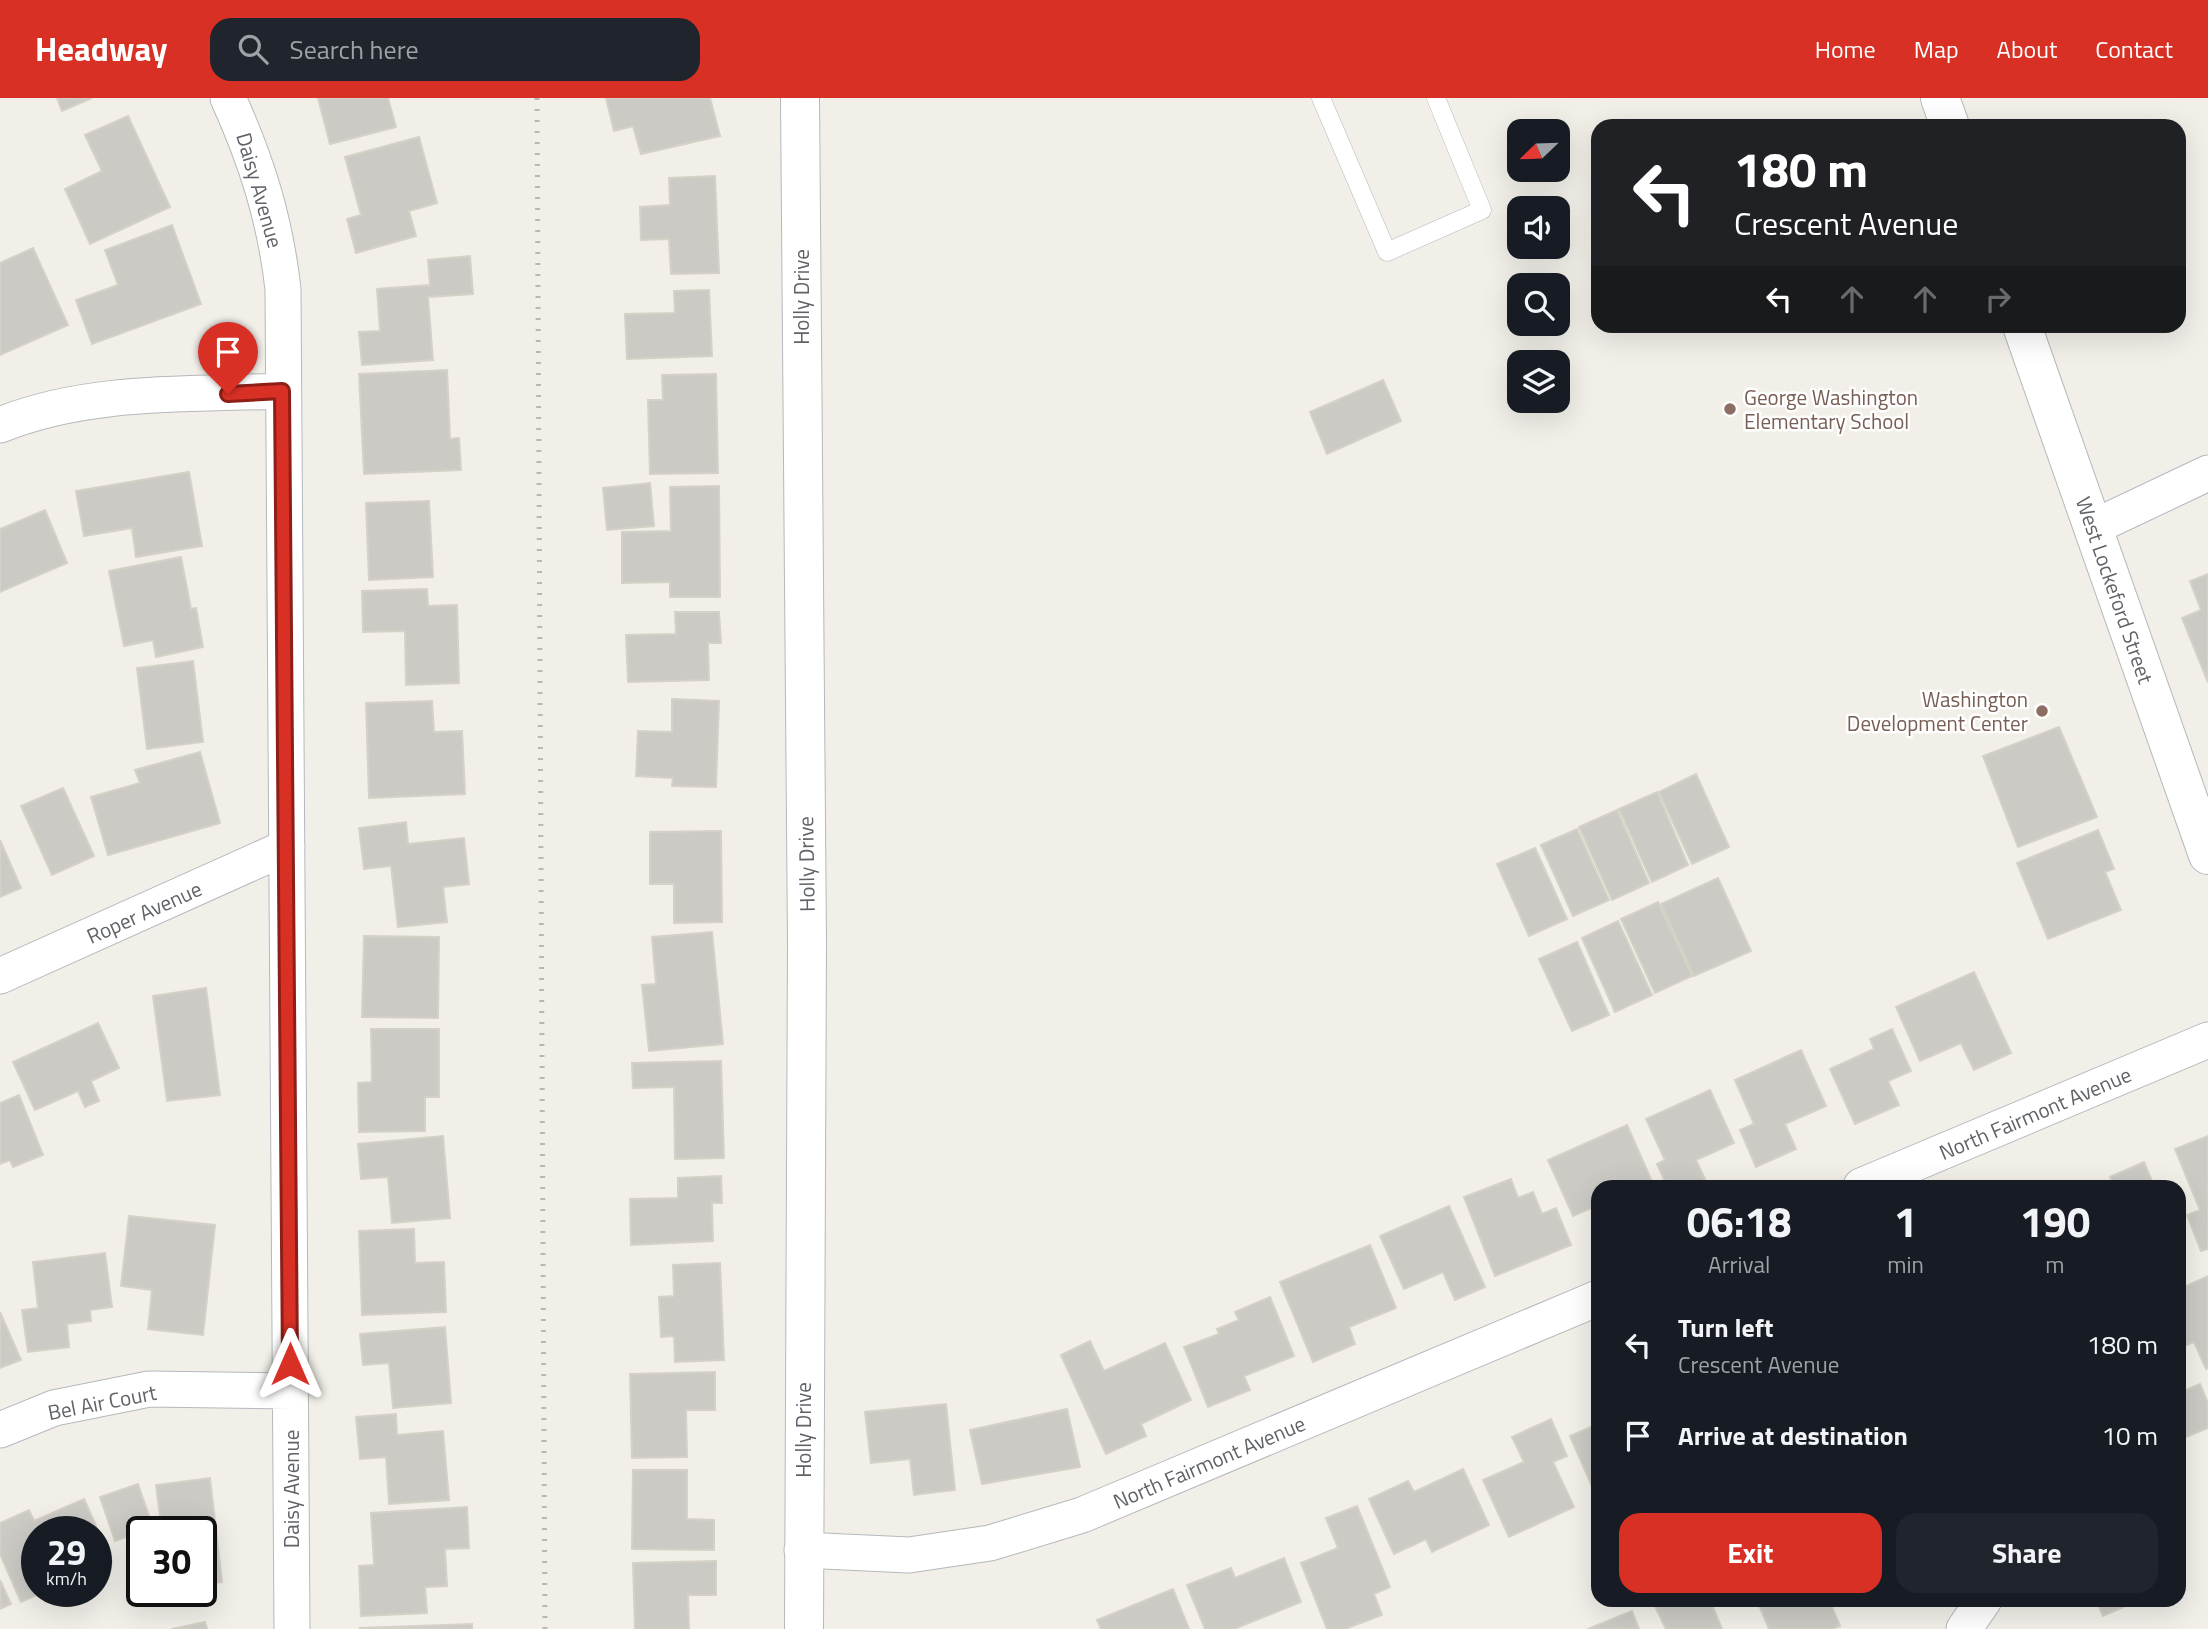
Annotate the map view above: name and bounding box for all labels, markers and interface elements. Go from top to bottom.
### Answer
search box [210,18,700,81]
text: Headway [35,24,168,74]
icon: search [234,30,272,68]
text: Search here [290,30,419,69]
text: Home [1815,31,1876,67]
text: Map [1914,31,1959,67]
text: About [1997,31,2057,67]
text: Contact [2095,31,2173,67]
north arrow [1507,119,1570,182]
map controls [1507,119,1570,413]
street label: Daisy Avenue [228,129,292,251]
text: 180 m [1734,131,1868,206]
icon: left [1619,147,1710,238]
button: sound [1507,196,1570,259]
text: Crescent Avenue [1734,199,1958,247]
street label: Holly Drive [785,249,817,345]
button: search [1507,273,1570,336]
icon: left [1760,280,1798,318]
icon: ahead [1833,280,1871,318]
icon: ahead [1906,280,1944,318]
icon: right [1979,280,2017,318]
pin [198,322,258,394]
icon: arrive [209,333,247,371]
button: layers [1507,350,1570,413]
place label: George Washington Elementary School [1744,381,1918,437]
marker: George Washington Elementary School [1722,401,1738,417]
street label: West Lockeford Street [2068,492,2162,688]
place label: Washington Development Center [1847,683,2028,739]
marker: Washington Development Center [2034,703,2050,719]
street label: Holly Drive [789,816,823,912]
street label: Roper Avenue [81,872,207,952]
street label: North Fairmont Avenue [1934,1058,2136,1168]
text: 06:18 [1687,1189,1792,1253]
text: 1 [1894,1189,1917,1253]
text: 190 [2020,1189,2090,1253]
text: Arrival [1708,1247,1770,1282]
text: min [1887,1247,1924,1282]
text: m [2045,1247,2065,1282]
text: Turn left [1678,1308,1773,1347]
text: 180 m [2087,1325,2158,1364]
icon: left [1619,1326,1657,1364]
position arrow [253,1327,327,1401]
text: Crescent Avenue [1678,1347,1839,1382]
street label: Bel Air Court [45,1376,160,1428]
street label: Holly Drive [787,1382,819,1478]
street label: North Fairmont Avenue [1108,1407,1310,1517]
text: Arrive at destination [1678,1416,1908,1455]
text: 10 m [2101,1416,2158,1455]
icon: arrive [1619,1417,1657,1455]
street label: Daisy Avenue [275,1430,307,1548]
button: Exit [1619,1513,1882,1593]
button: Share [1896,1513,2158,1593]
speed limit sign: 30 [126,1516,217,1607]
text: 29 [47,1525,86,1579]
text: km/h [46,1565,87,1592]

